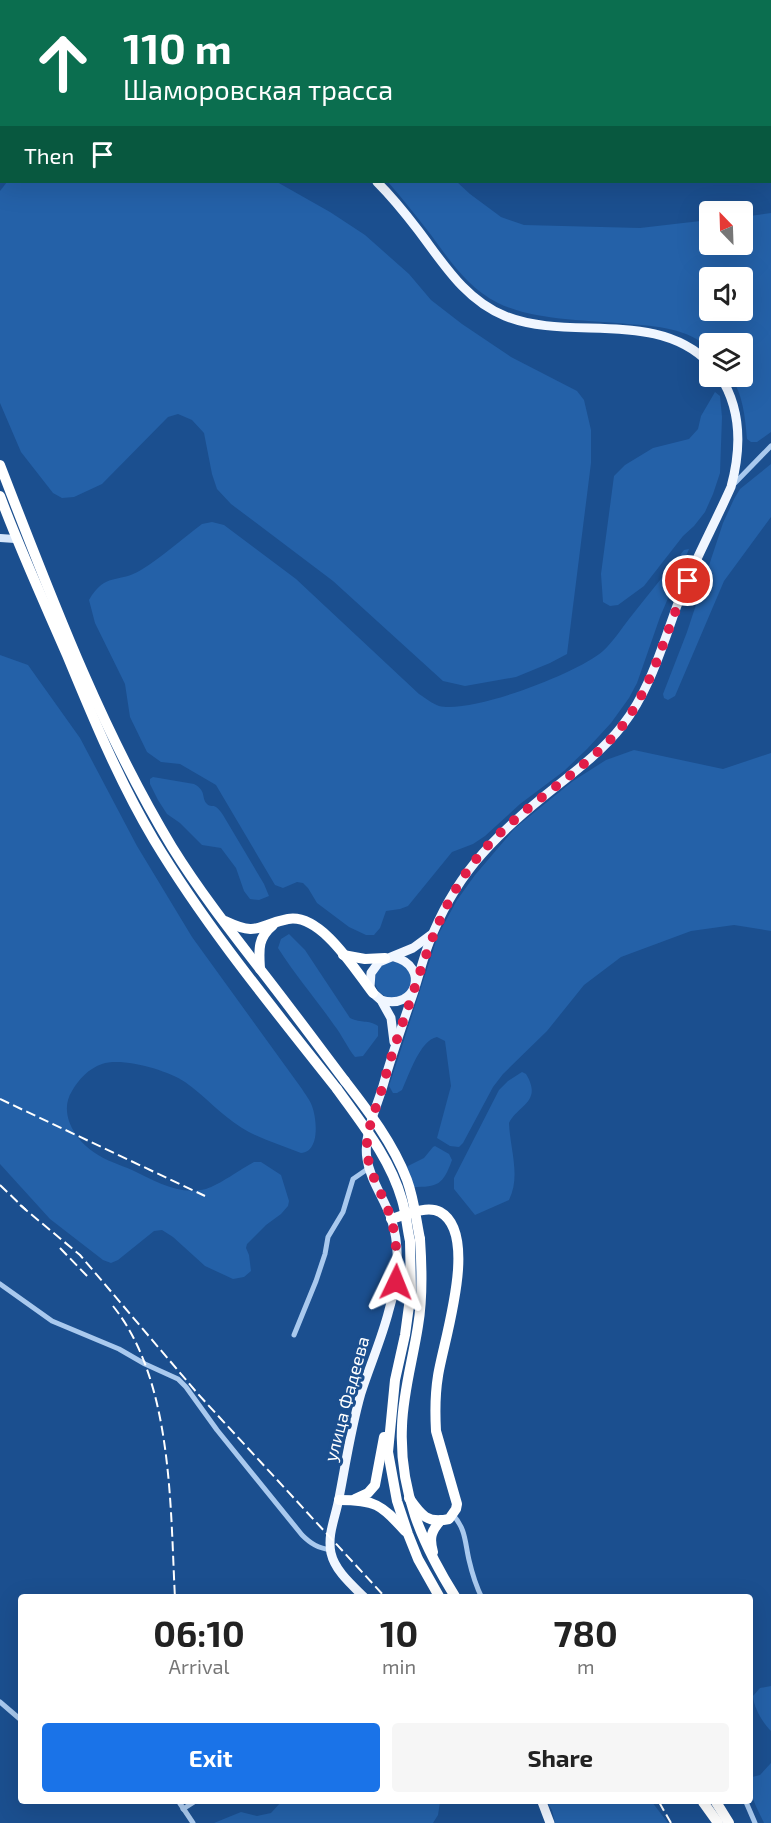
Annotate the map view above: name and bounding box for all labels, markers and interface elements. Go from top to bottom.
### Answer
text: 110 m [123,22,232,72]
icon: ahead [24,24,102,102]
text: Шаморовская трасса [123,73,393,105]
icon: arrive [86,138,119,171]
text: Then [24,142,74,168]
north arrow [699,201,753,255]
map controls [699,201,753,387]
button: sound [699,267,753,321]
button: layers [699,333,753,387]
pin [662,555,713,606]
icon: arrive [671,564,704,597]
position arrow [364,1250,428,1314]
street label: улица Фадеева [319,1334,373,1464]
text: 06:10 [153,1611,245,1654]
text: 10 [380,1611,418,1654]
text: 780 [554,1611,618,1654]
text: Arrival [169,1654,229,1678]
text: min [382,1654,416,1678]
text: m [577,1654,594,1678]
button: Exit [42,1723,380,1792]
button: Share [392,1723,729,1792]

